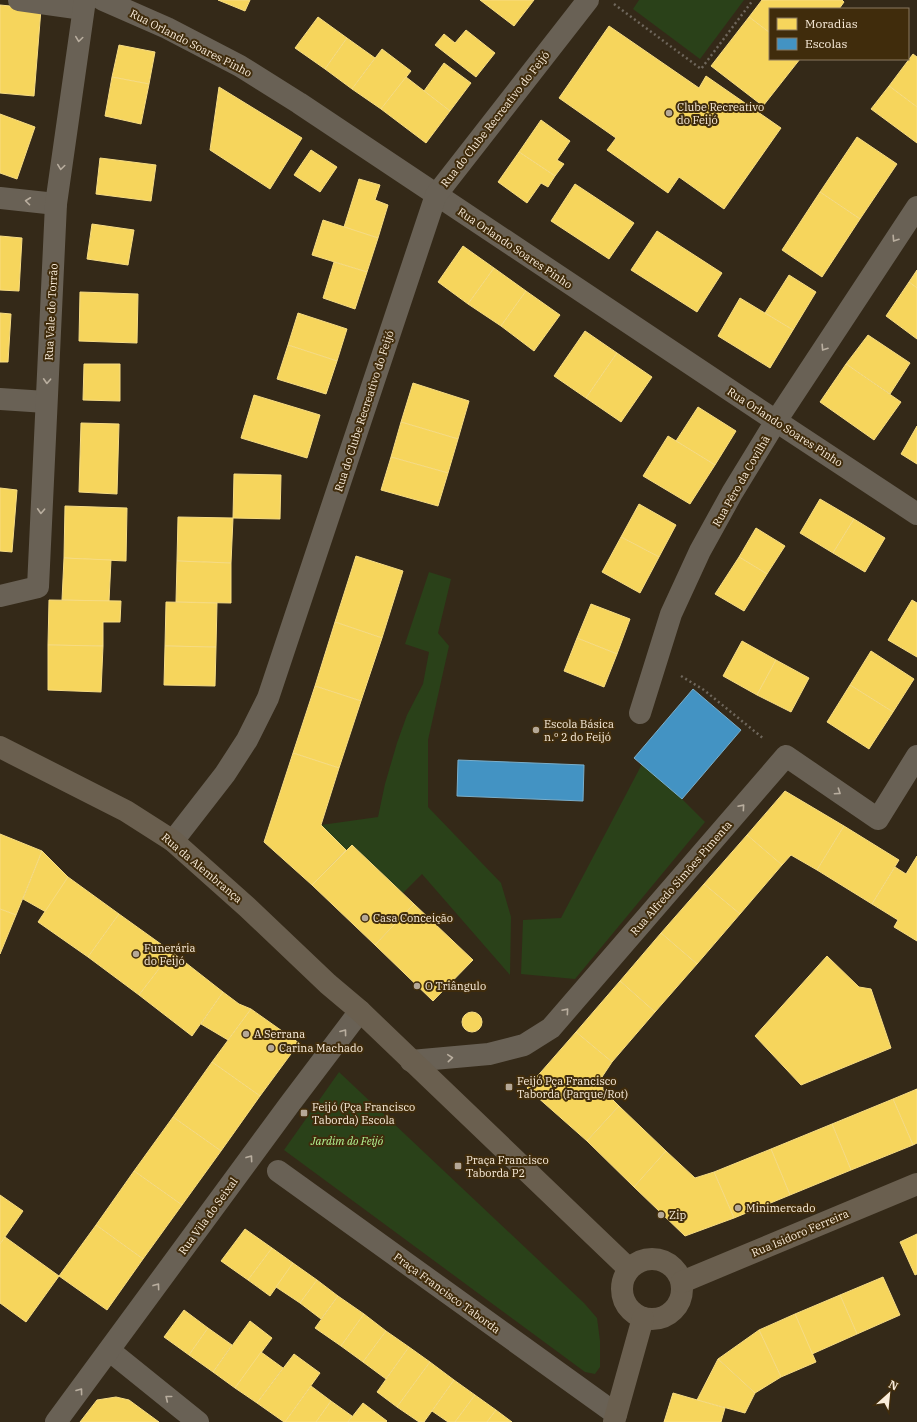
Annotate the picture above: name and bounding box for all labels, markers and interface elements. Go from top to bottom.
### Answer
street label: Rua Orlando Soares Pinho [128,6,254,80]
legend [769,8,909,60]
text: Moradias [805,16,858,31]
one-way arrow [75,36,84,42]
text: Escolas [805,36,848,51]
street label: Rua do Clube Recreativo do Feijó [438,48,552,190]
place label: Clube Recreativo do Feijó [677,100,764,127]
marker: Clube Recreativo do Feijó [664,108,674,118]
one-way arrow [57,164,66,170]
one-way arrow [25,197,31,206]
street label: Rua Orlando Soares Pinho [455,204,575,292]
one-way arrow [892,235,900,242]
street label: Rua Vale do Torrão [41,263,61,361]
street label: Rua do Clube Recreativo do Feijó [331,329,397,493]
one-way arrow [821,344,829,351]
one-way arrow [43,378,52,384]
street label: Rua Orlando Soares Pinho [725,384,845,470]
street label: Rua Pêro da Covilhã [709,433,773,529]
one-way arrow [37,508,46,514]
place label: Escola Básica n.º 2 do Feijó [544,717,614,744]
marker: Escola Básica n.º 2 do Feijó [531,725,541,735]
one-way arrow [834,787,841,795]
one-way arrow [738,804,745,812]
street label: Rua Alfredo Simões Pimenta [627,818,735,938]
street label: Rua da Alembrança [159,830,245,906]
place label: Casa Conceição [373,911,453,925]
marker: Casa Conceição [360,913,370,923]
place label: Funerária do Feijó [144,941,196,968]
marker: Funerária do Feijó [131,949,141,959]
place label: O Triângulo [425,979,486,993]
marker: O Triângulo [412,981,422,991]
one-way arrow [561,1009,568,1016]
place label: A Serrana [254,1027,305,1041]
marker: A Serrana [241,1029,251,1039]
one-way arrow [340,1029,347,1036]
place label: Carina Machado [279,1041,363,1055]
marker: Carina Machado [266,1043,276,1053]
one-way arrow [447,1053,453,1062]
place label: Feijó Pça Francisco Taborda (Parque/Rot) [517,1074,628,1101]
marker: Feijó Pça Francisco Taborda (Parque/Rot) [504,1082,514,1092]
place label: Feijó (Pça Francisco Taborda) Escola [312,1100,415,1127]
marker: Feijó (Pça Francisco Taborda) Escola [299,1108,309,1118]
park label: Jardim do Feijó [310,1134,384,1148]
place label: Praça Francisco Taborda P2 [466,1153,549,1180]
one-way arrow [245,1156,252,1163]
marker: Praça Francisco Taborda P2 [453,1161,463,1171]
street label: Rua Vila do Seixal [175,1175,241,1257]
place label: Minimercado [746,1201,815,1215]
marker: Minimercado [733,1203,743,1213]
street label: Rua Isidoro Ferreira [749,1206,851,1260]
place label: Zip [669,1208,686,1222]
marker: Zip [656,1210,666,1220]
street label: Praça Francisco Taborda [391,1250,503,1336]
one-way arrow [152,1283,160,1290]
north arrow [869,1374,909,1414]
text: N [886,1377,901,1393]
one-way arrow [75,1388,82,1395]
one-way arrow [165,1395,172,1402]

